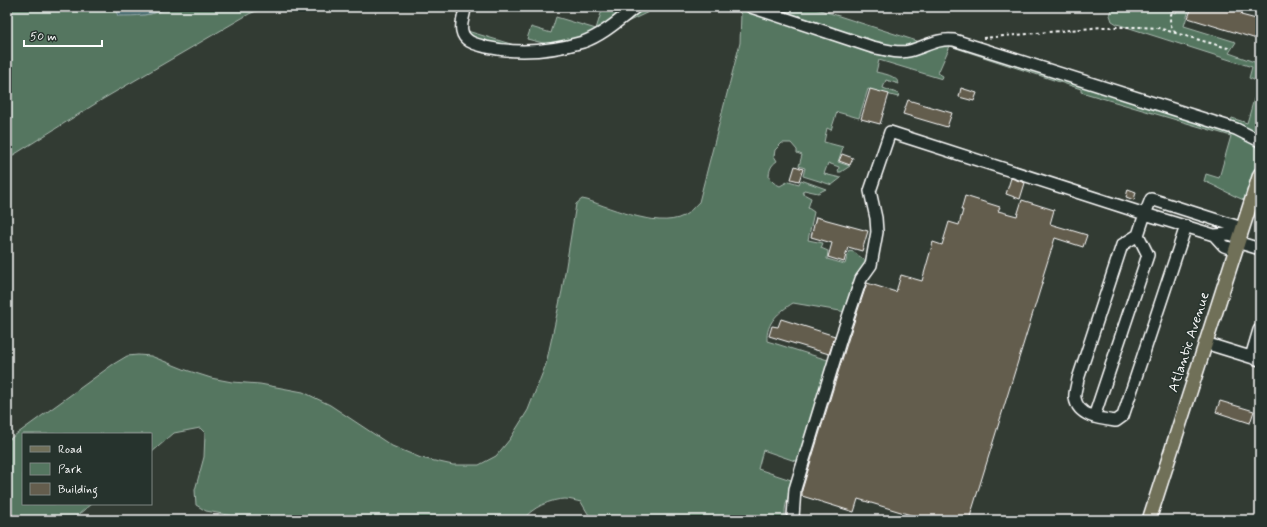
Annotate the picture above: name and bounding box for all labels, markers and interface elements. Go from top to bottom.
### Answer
scale bar [24,22,102,48]
text: 50 m [30,29,57,45]
street label: Atlantic Avenue [1164,289,1214,395]
legend [22,433,152,505]
text: Road [58,442,82,458]
text: Park [58,462,82,478]
text: Building [58,482,98,499]

